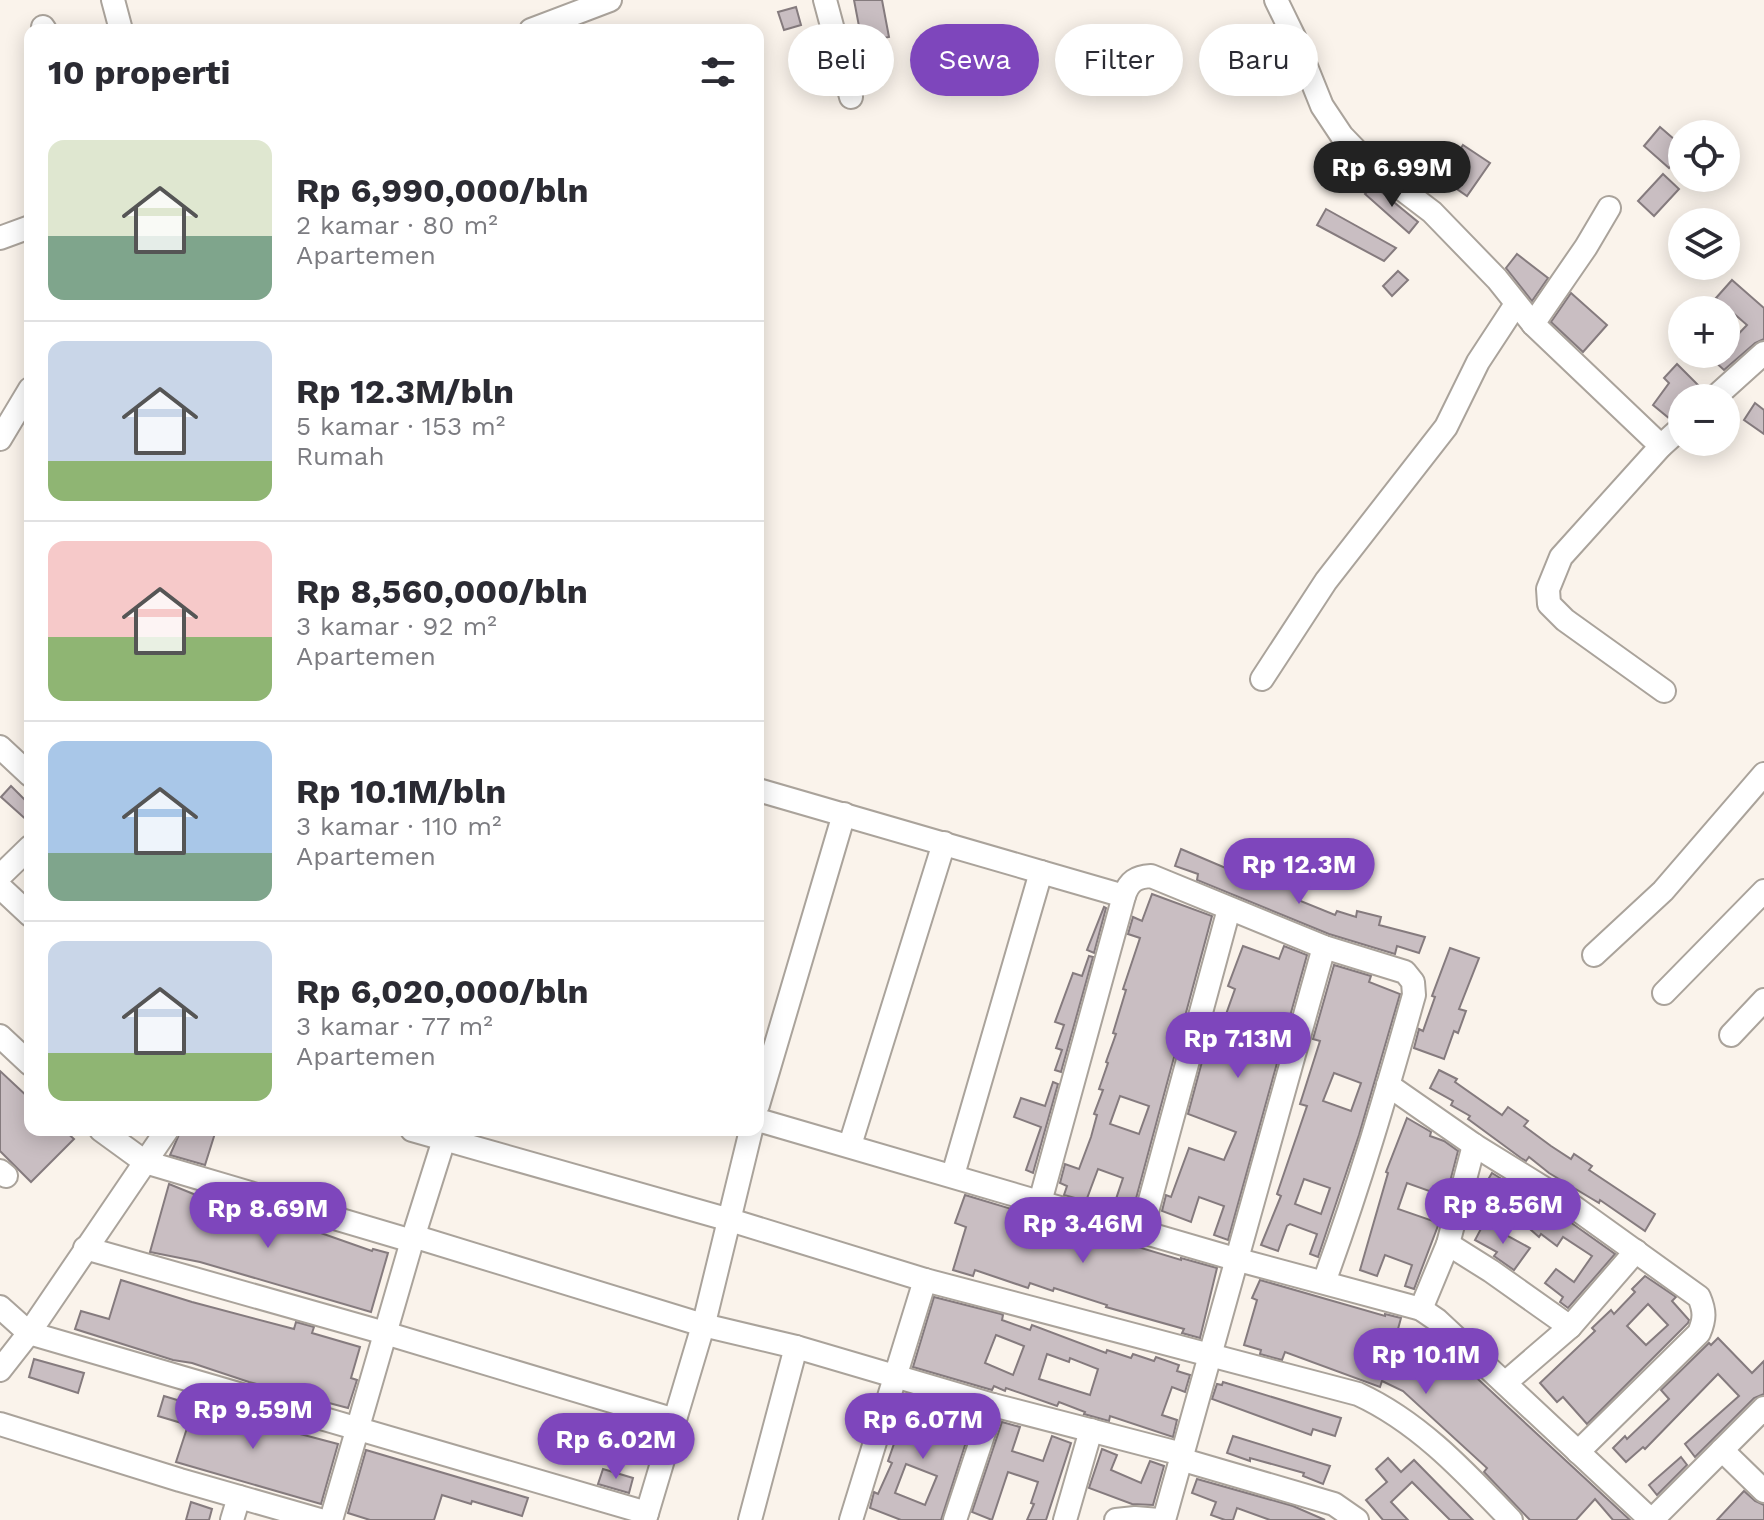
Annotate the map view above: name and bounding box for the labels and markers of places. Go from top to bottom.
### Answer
pin: Rp 6.99M [1309,141,1475,209]
pin: Rp 12.3M [1216,838,1382,906]
pin: Rp 7.13M [1155,1012,1321,1080]
pin: Rp 8.56M [1420,1178,1586,1246]
pin: Rp 8.69M [185,1182,351,1250]
pin: Rp 3.46M [1000,1197,1166,1265]
pin: Rp 10.1M [1343,1328,1509,1396]
pin: Rp 9.59M [170,1383,336,1451]
pin: Rp 6.07M [840,1393,1006,1461]
pin: Rp 6.02M [533,1413,699,1481]

